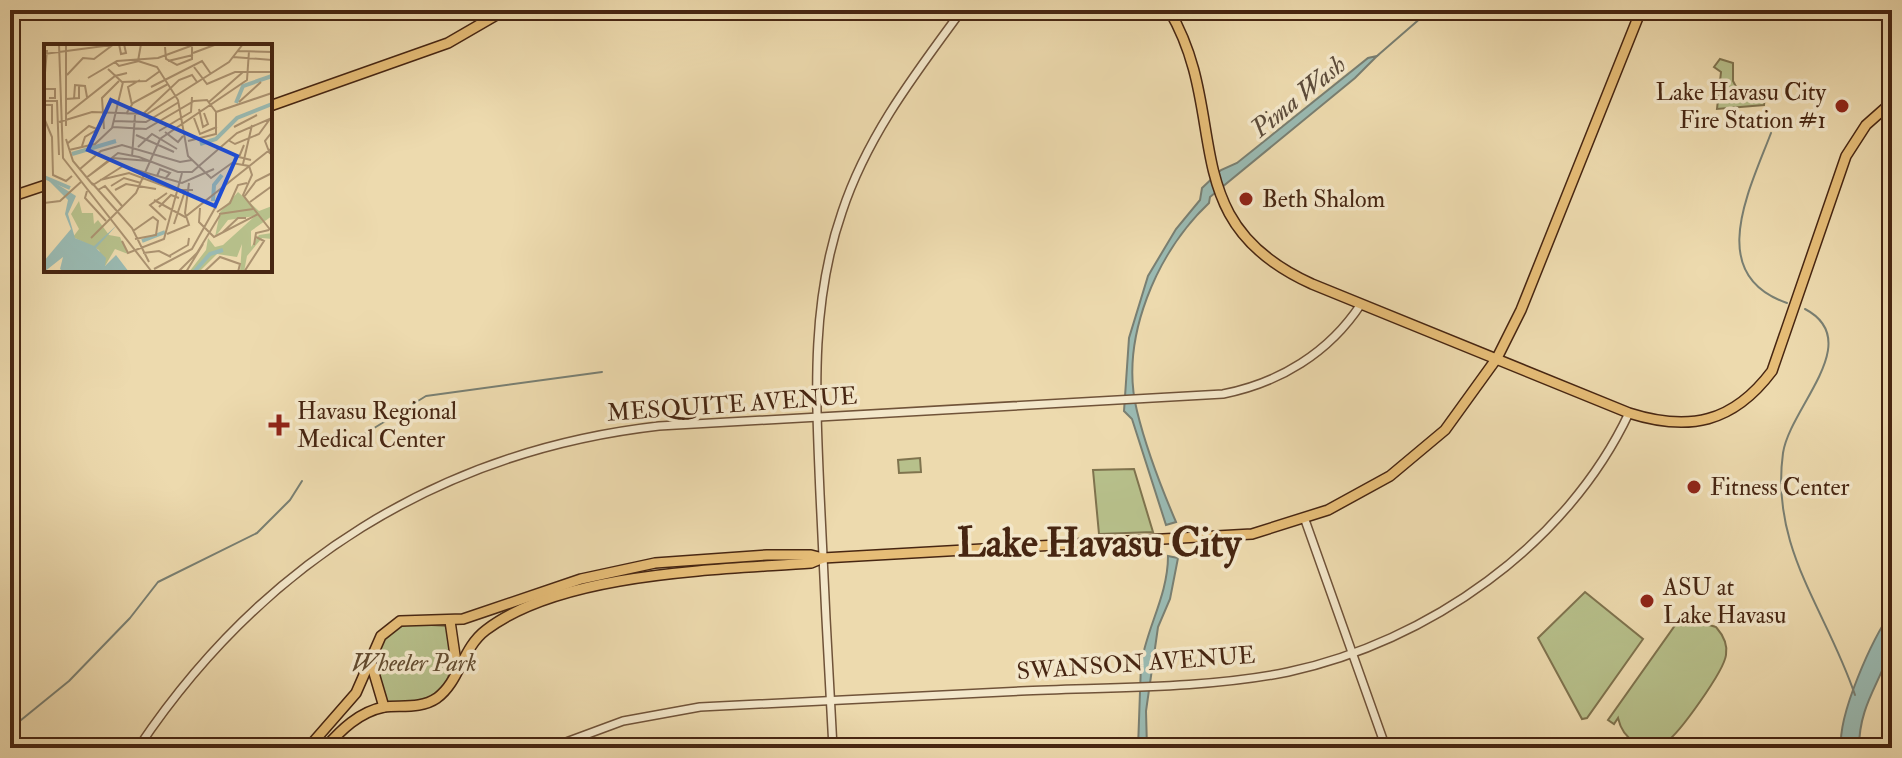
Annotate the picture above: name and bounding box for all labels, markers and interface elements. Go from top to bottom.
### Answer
inset map [44,44,272,272]
water label: Pima Wash [1244,49,1353,145]
place label: Lake Havasu City Fire Station #1 [1656,77,1826,136]
marker: Lake Havasu City Fire Station #1 [1833,97,1851,115]
place label: Beth Shalom [1262,184,1386,215]
marker: Beth Shalom [1237,190,1255,208]
street label: MESQUITE AVENUE [606,380,858,429]
place label: Havasu Regional Medical Center [297,396,457,455]
marker: Havasu Regional Medical Center [268,414,290,436]
place label: Fitness Center [1710,472,1849,503]
marker: Fitness Center [1685,478,1703,496]
district label: Lake Havasu City [957,518,1242,569]
place label: ASU at Lake Havasu [1662,572,1786,631]
marker: ASU at Lake Havasu [1638,592,1656,610]
street label: SWANSON AVENUE [1016,640,1256,687]
park label: Wheeler Park [351,648,477,679]

